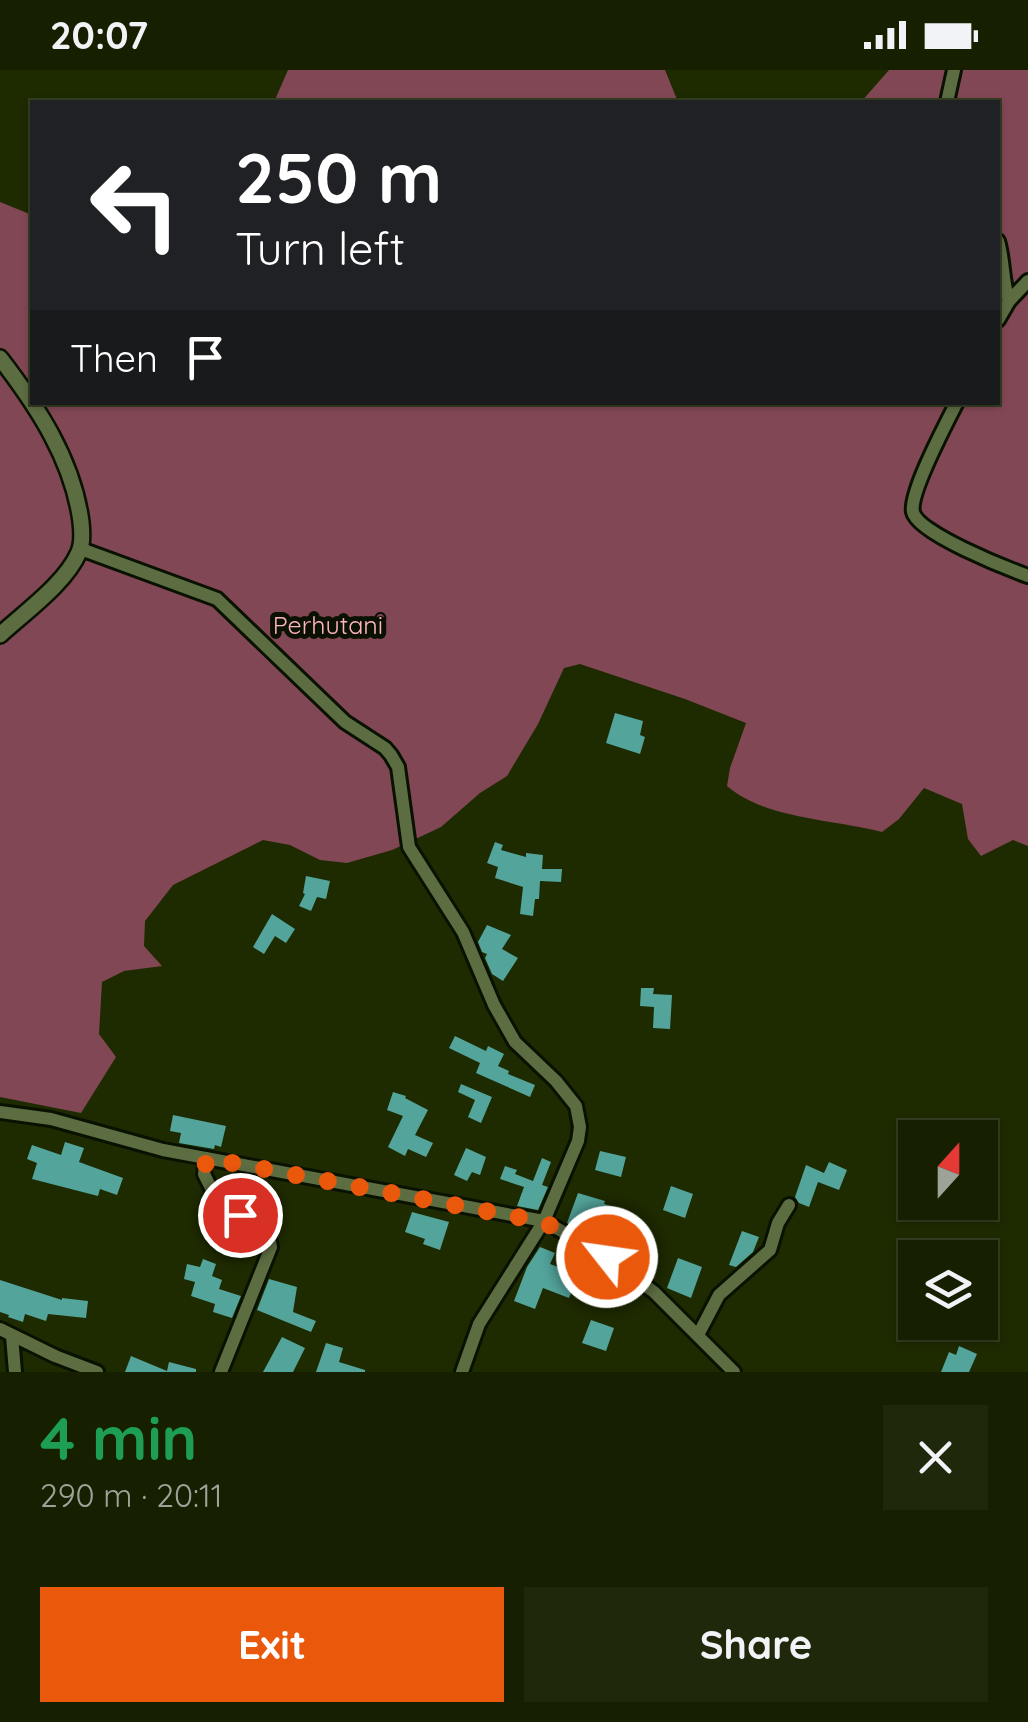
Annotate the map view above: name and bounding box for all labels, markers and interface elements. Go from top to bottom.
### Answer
text: 20:07 [50,11,148,59]
text: 250 m [235,133,442,221]
icon: left [70,140,200,270]
text: Turn left [235,220,405,276]
icon: arrive [178,330,233,385]
text: Then [70,334,158,382]
park label: Perhutani [273,609,383,640]
north arrow [898,1120,998,1220]
map controls [898,1120,998,1340]
pin [198,1173,283,1258]
icon: arrive [213,1188,268,1243]
position arrow [555,1205,659,1309]
button: layers [898,1240,998,1340]
text: 4 min [40,1400,197,1475]
button: close [883,1405,988,1510]
text: 290 m · 20:11 [40,1475,223,1515]
button: Exit [40,1587,504,1702]
button: Share [524,1587,988,1702]

